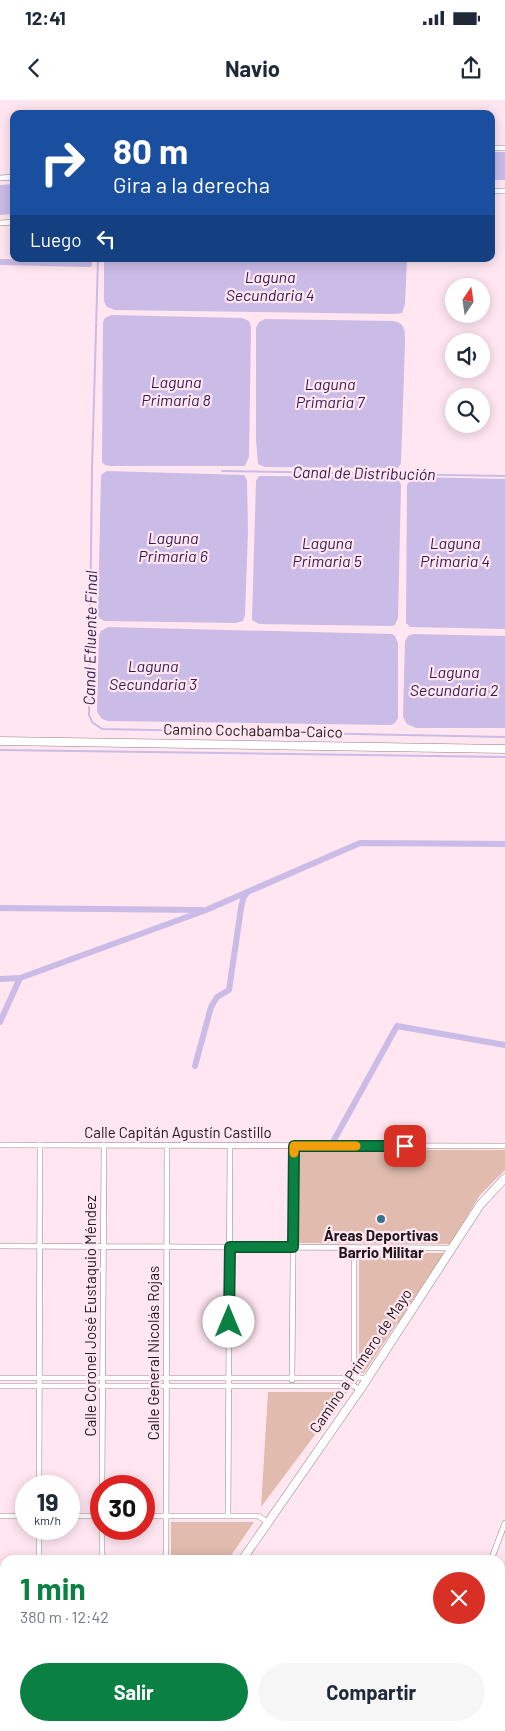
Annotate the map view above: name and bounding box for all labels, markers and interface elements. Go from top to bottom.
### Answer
text: 12:41 [25,6,66,29]
icon: back [20,54,48,82]
icon: share [457,54,485,82]
text: Navio [225,55,280,81]
text: 80 m [113,129,188,171]
icon: right [30,130,95,195]
text: Gira a la derecha [113,171,270,197]
icon: left [92,225,120,253]
text: Luego [30,228,82,251]
water label: Laguna Secundaria 4 [226,267,314,304]
north arrow [445,278,490,322]
map controls [445,278,490,433]
button: sound [445,333,490,378]
water label: Laguna Primaria 8 [141,372,211,409]
water label: Laguna Primaria 7 [296,374,366,411]
button: search [445,388,490,433]
water label: Canal de Distribución [292,462,436,483]
water label: Laguna Primaria 6 [138,528,208,565]
water label: Laguna Primaria 5 [292,533,362,570]
water label: Laguna Primaria 4 [420,533,490,570]
water label: Canal Efluente Final [79,570,100,705]
water label: Laguna Secundaria 3 [109,656,197,693]
water label: Laguna Secundaria 2 [410,662,498,699]
street label: Camino Cochabamba-Caico [163,719,343,741]
street label: Calle Capitán Agustín Castillo [84,1123,272,1141]
pin [384,1125,426,1167]
icon: arrive [391,1132,419,1160]
street label: Calle Coronel José Eustaquio Méndez [81,1195,99,1437]
marker: Áreas Deportivas Barrio Militar [375,1213,387,1225]
place label: Áreas Deportivas Barrio Militar [324,1226,439,1261]
street label: Calle General Nicolás Rojas [144,1266,162,1440]
street label: Camino a Primero de Mayo [305,1285,415,1436]
position arrow [202,1295,254,1347]
speed limit sign: 30 [90,1475,155,1540]
text: 19 [36,1486,59,1516]
text: km/h [34,1513,61,1527]
text: 1 min [20,1570,86,1606]
button: close [433,1572,485,1624]
text: 380 m · 12:42 [20,1607,109,1626]
button: Salir [20,1663,248,1721]
button: Compartir [258,1663,485,1721]

